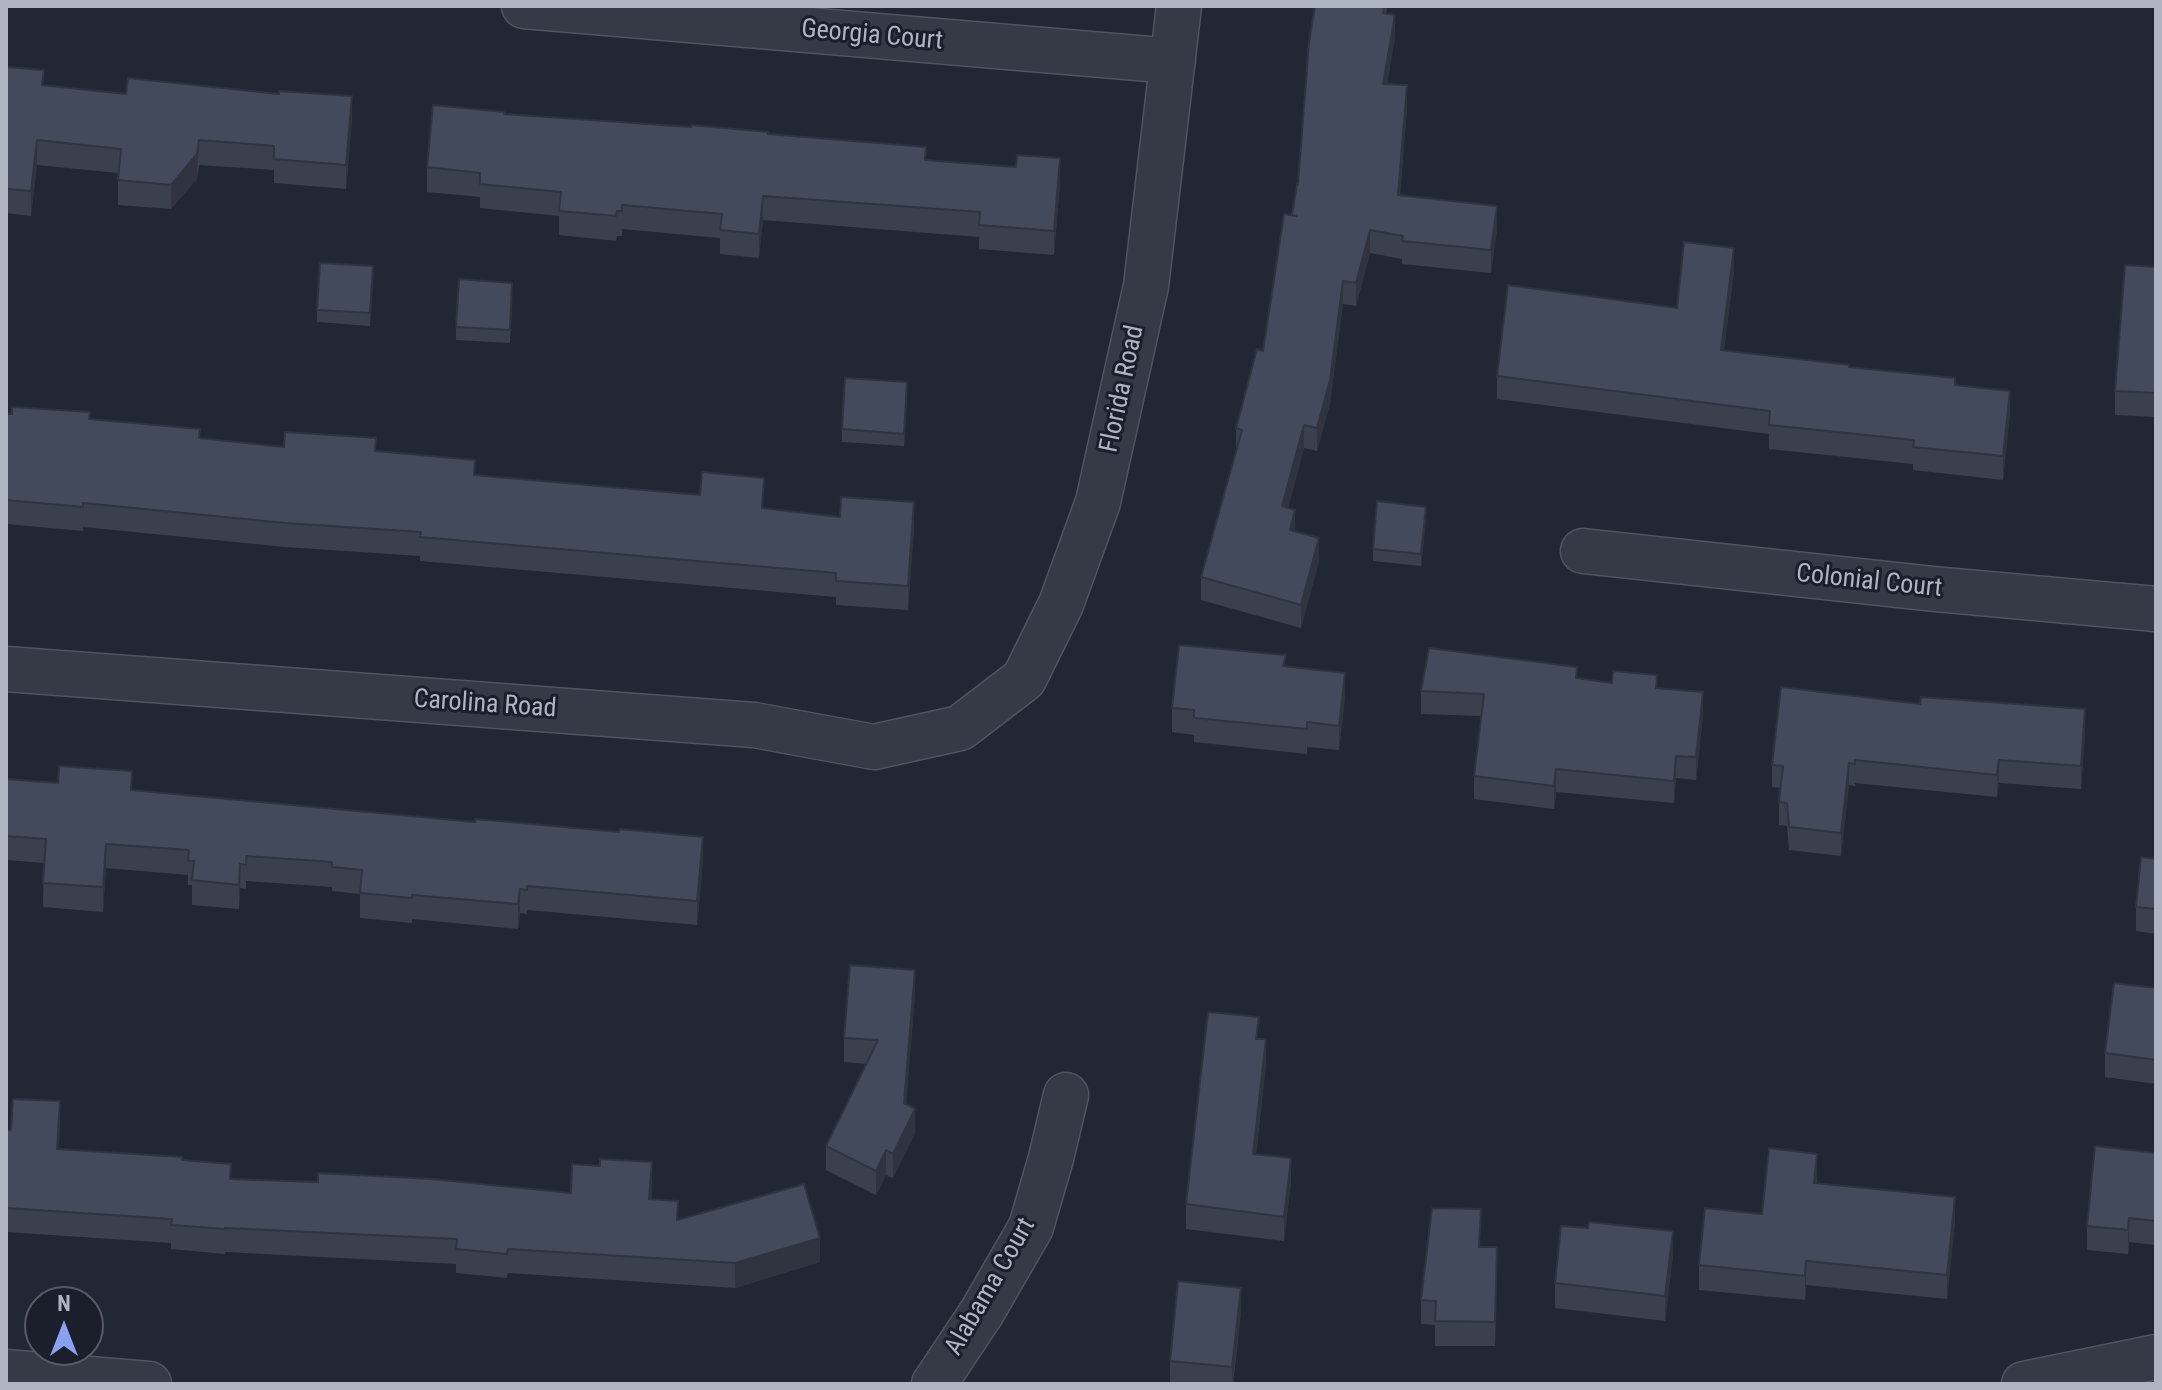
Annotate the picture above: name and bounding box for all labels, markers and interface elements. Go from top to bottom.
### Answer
street label: Georgia Court [800,14,944,58]
street label: Florida Road [1094,323,1152,455]
street label: Colonial Court [1795,559,1943,605]
street label: Carolina Road [413,684,557,726]
street label: Alabama Court [939,1213,1043,1361]
north arrow [24,1286,104,1366]
text: N [57,1291,71,1316]

